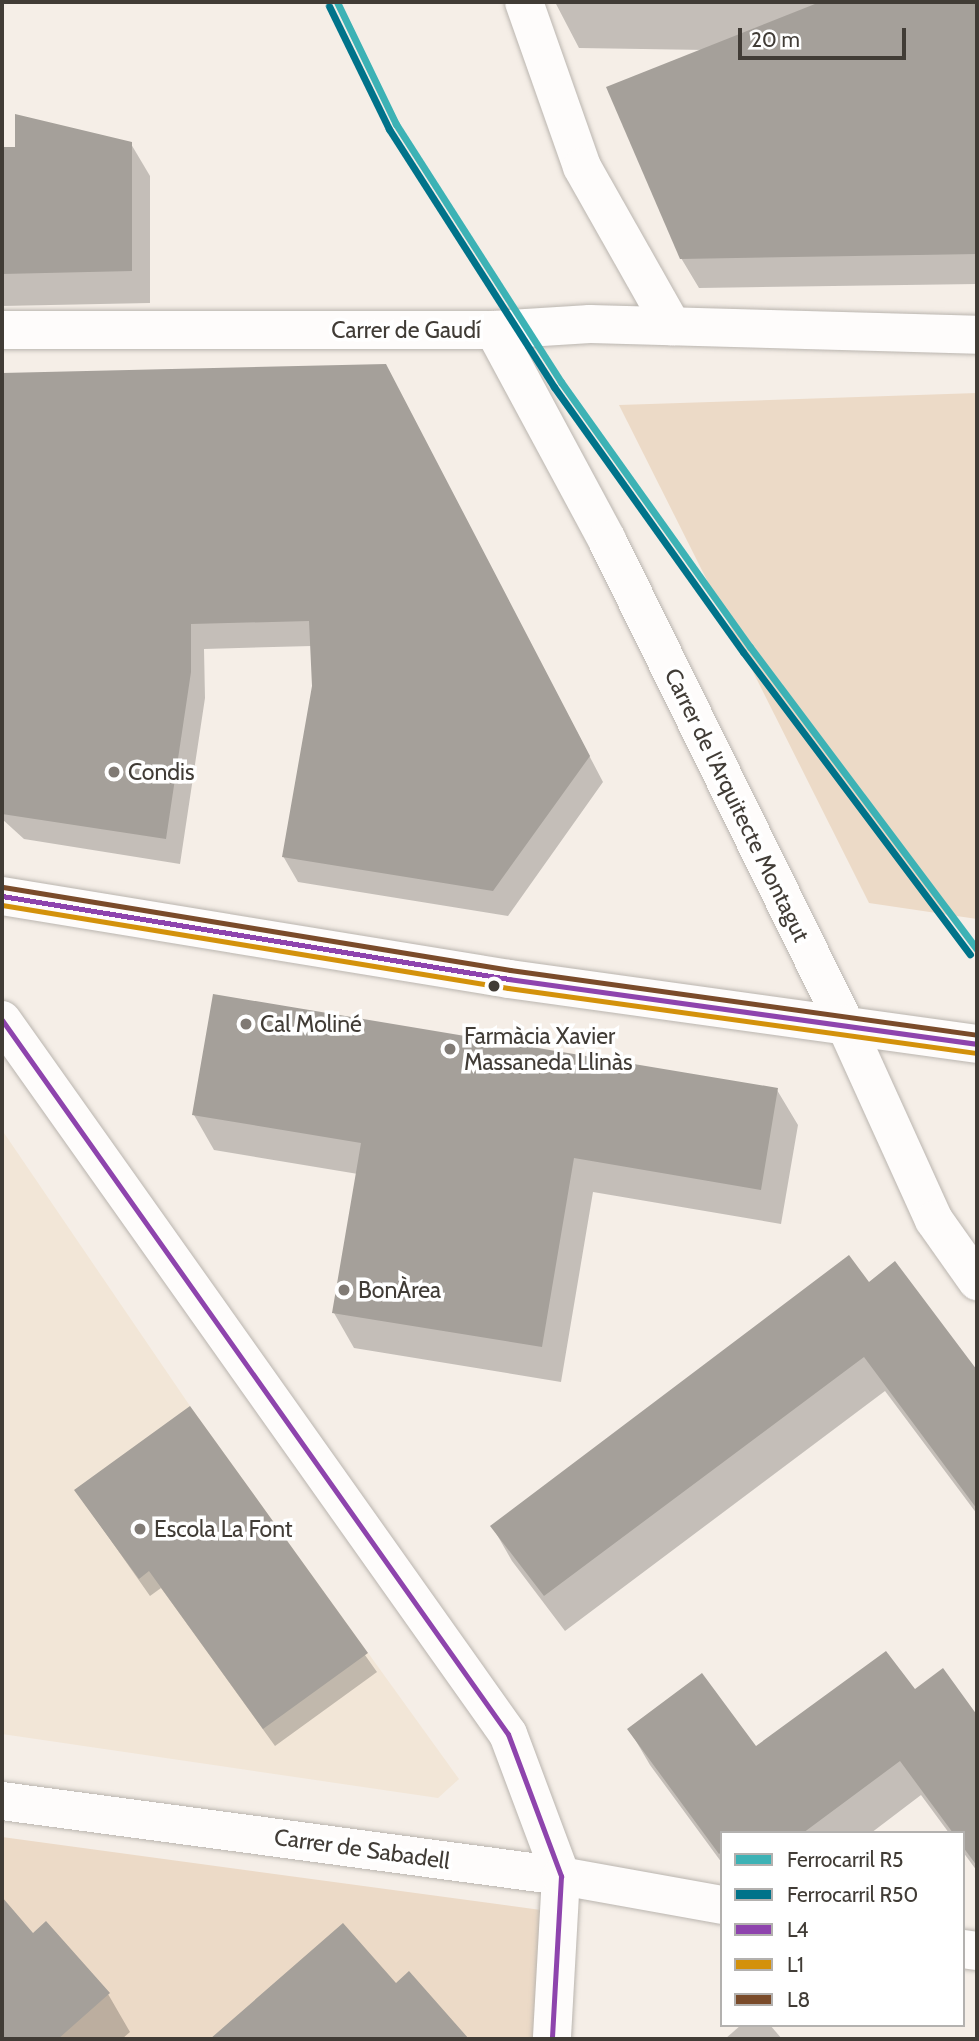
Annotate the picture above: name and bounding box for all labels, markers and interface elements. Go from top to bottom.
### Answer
scale bar [741,14,909,58]
text: 20 m [751,27,800,52]
street label: Carrer de Gaudí [331,316,481,344]
street label: Carrer de l'Arquitecte Montagut [659,664,815,946]
place label: Condis [128,758,195,786]
marker: Condis [106,764,122,780]
unlabelled marker [487,979,501,993]
place label: Cal Moliné [260,1010,362,1038]
marker: Cal Moliné [238,1016,254,1032]
place label: Farmàcia Xavier Massaneda Llinàs [464,1022,633,1076]
marker: Farmàcia Xavier Massaneda Llinàs [442,1041,458,1057]
place label: BonÀrea [358,1276,441,1304]
marker: BonÀrea [336,1282,352,1298]
place label: Escola La Font [154,1515,293,1543]
marker: Escola La Font [132,1521,148,1537]
street label: Carrer de Sabadell [272,1823,452,1875]
legend [720,1831,965,2027]
text: Ferrocarril R5 [787,1847,903,1872]
text: Ferrocarril R50 [787,1882,918,1907]
text: L4 [787,1917,808,1942]
text: L1 [787,1952,804,1977]
text: L8 [787,1987,810,2012]

